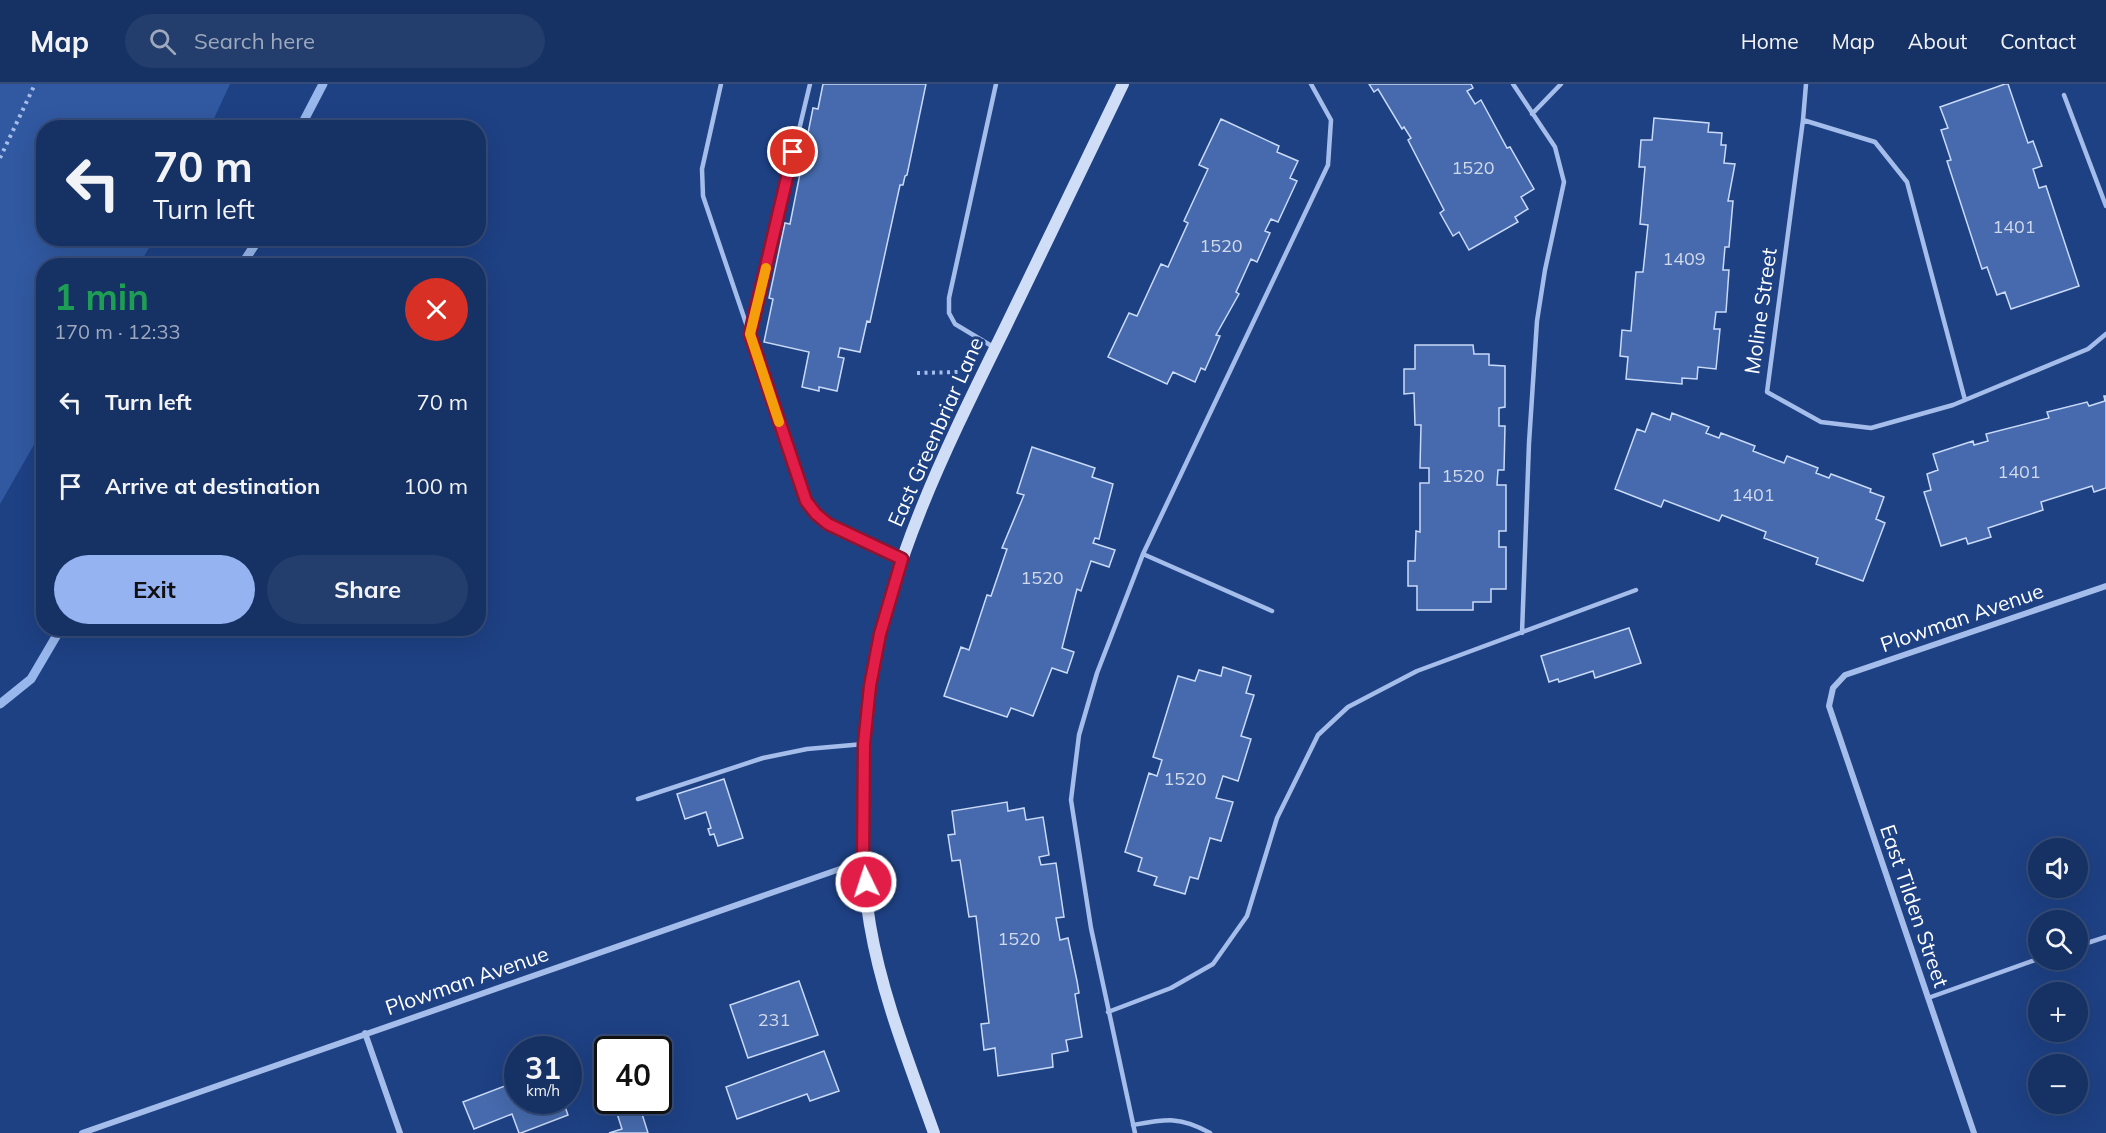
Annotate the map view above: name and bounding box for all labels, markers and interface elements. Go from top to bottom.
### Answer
search box [125,14,545,68]
text: Map [30,24,89,59]
icon: search [146,25,179,58]
text: Search here [194,27,315,55]
text: Home [1741,28,1799,54]
text: Map [1832,28,1875,54]
text: About [1908,28,1967,54]
text: Contact [2000,28,2076,54]
pin [767,126,818,177]
icon: arrive [776,135,809,168]
text: 70 m [153,140,253,193]
icon: left [54,144,132,222]
house number: 1520 [1451,156,1495,179]
text: Turn left [153,192,255,226]
house number: 1401 [1992,215,2036,238]
house number: 1520 [1199,234,1243,257]
street label: Moline Street [1738,246,1782,376]
house number: 1409 [1662,247,1706,270]
text: 1 min [54,274,149,319]
button: close [405,278,468,341]
text: 170 m · 12:33 [54,319,180,344]
street label: East Greenbriar Lane [882,333,989,530]
icon: left [54,386,87,419]
text: Turn left [105,388,192,416]
text: 70 m [417,388,468,416]
house number: 1401 [1997,460,2041,483]
house number: 1520 [1441,464,1485,487]
icon: arrive [54,470,87,503]
text: Arrive at destination [105,472,320,500]
text: 100 m [403,472,468,500]
house number: 1401 [1731,483,1775,506]
button: Exit [54,555,255,624]
button: Share [267,555,468,624]
house number: 1520 [1020,566,1064,589]
street label: Plowman Avenue [1877,577,2047,657]
house number: 1520 [1163,767,1207,790]
street label: East Tilden Street [1875,821,1955,991]
map controls [2028,838,2088,1114]
button: sound [2028,838,2088,898]
position arrow [834,850,898,914]
button: search [2028,910,2088,970]
house number: 1520 [997,927,1041,950]
street label: Plowman Avenue [382,940,552,1020]
button: + [2028,982,2088,1042]
house number: 231 [758,1008,790,1031]
speed limit sign: 40 [594,1036,672,1114]
text: 31 [525,1049,561,1087]
button: − [2028,1054,2088,1114]
text: km/h [526,1081,560,1100]

